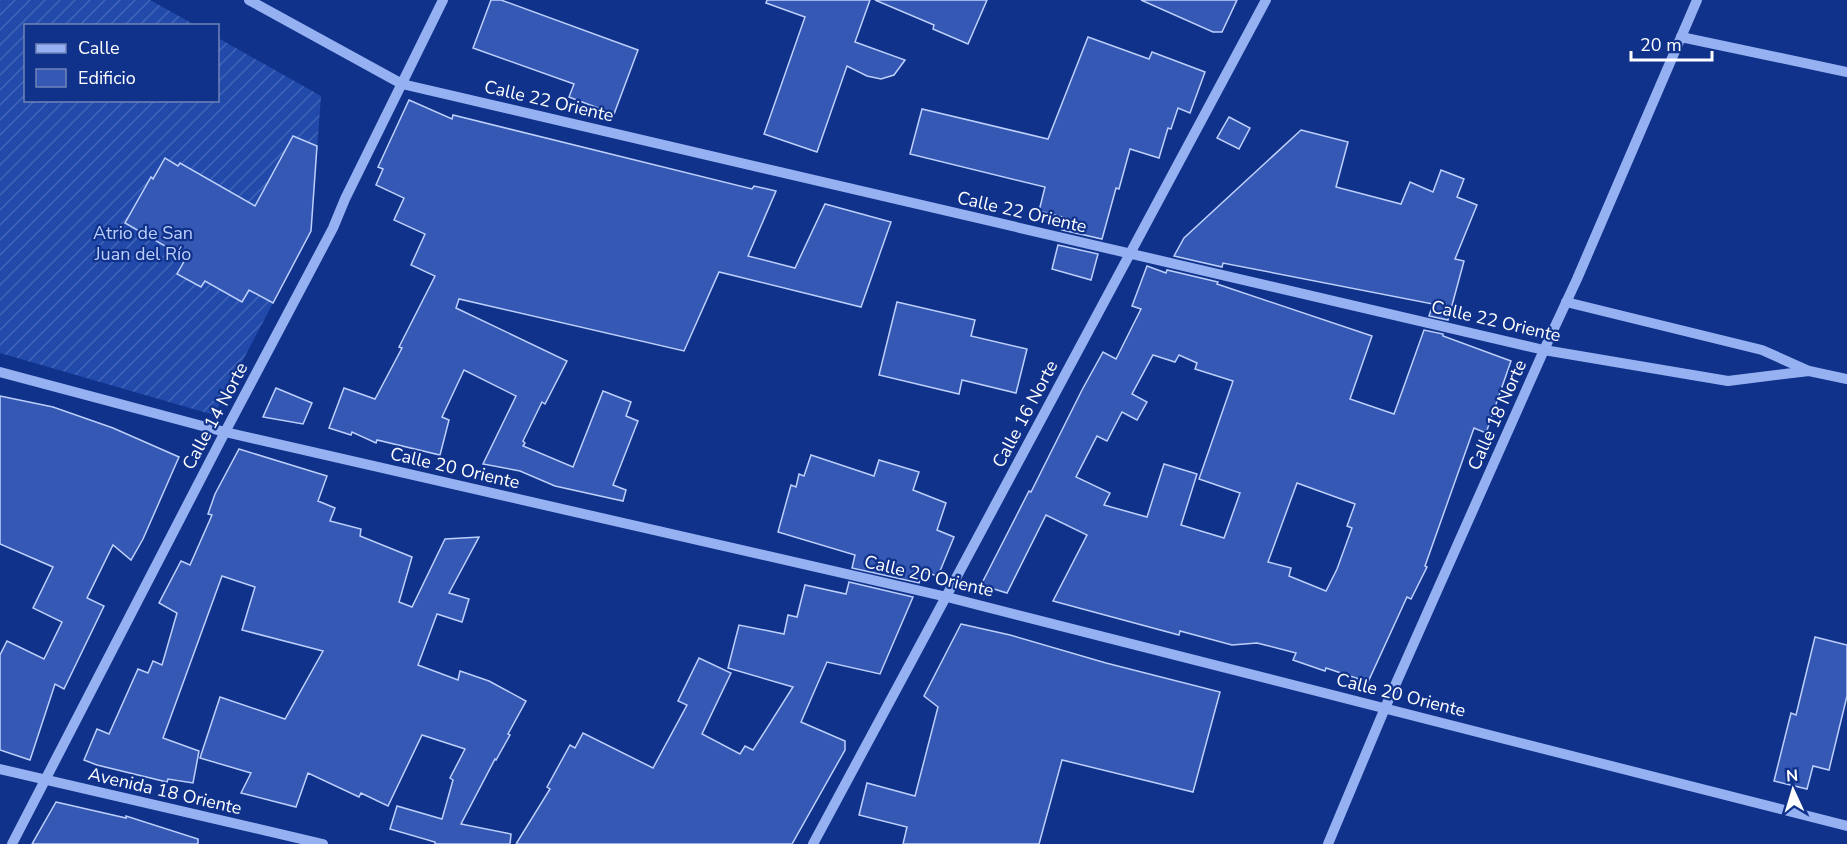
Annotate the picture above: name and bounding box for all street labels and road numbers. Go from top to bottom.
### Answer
street label: Calle 22 Oriente [482,74,616,128]
street label: Calle 22 Oriente [955,185,1089,239]
street label: Calle 22 Oriente [1429,294,1563,348]
street label: Calle 16 Norte [987,356,1063,472]
street label: Calle 18 Norte [1462,356,1532,474]
street label: Calle 14 Norte [177,358,253,474]
street label: Calle 20 Oriente [388,441,522,495]
street label: Calle 20 Oriente [862,549,996,603]
street label: Calle 20 Oriente [1334,667,1468,723]
street label: Avenida 18 Oriente [86,762,244,820]

